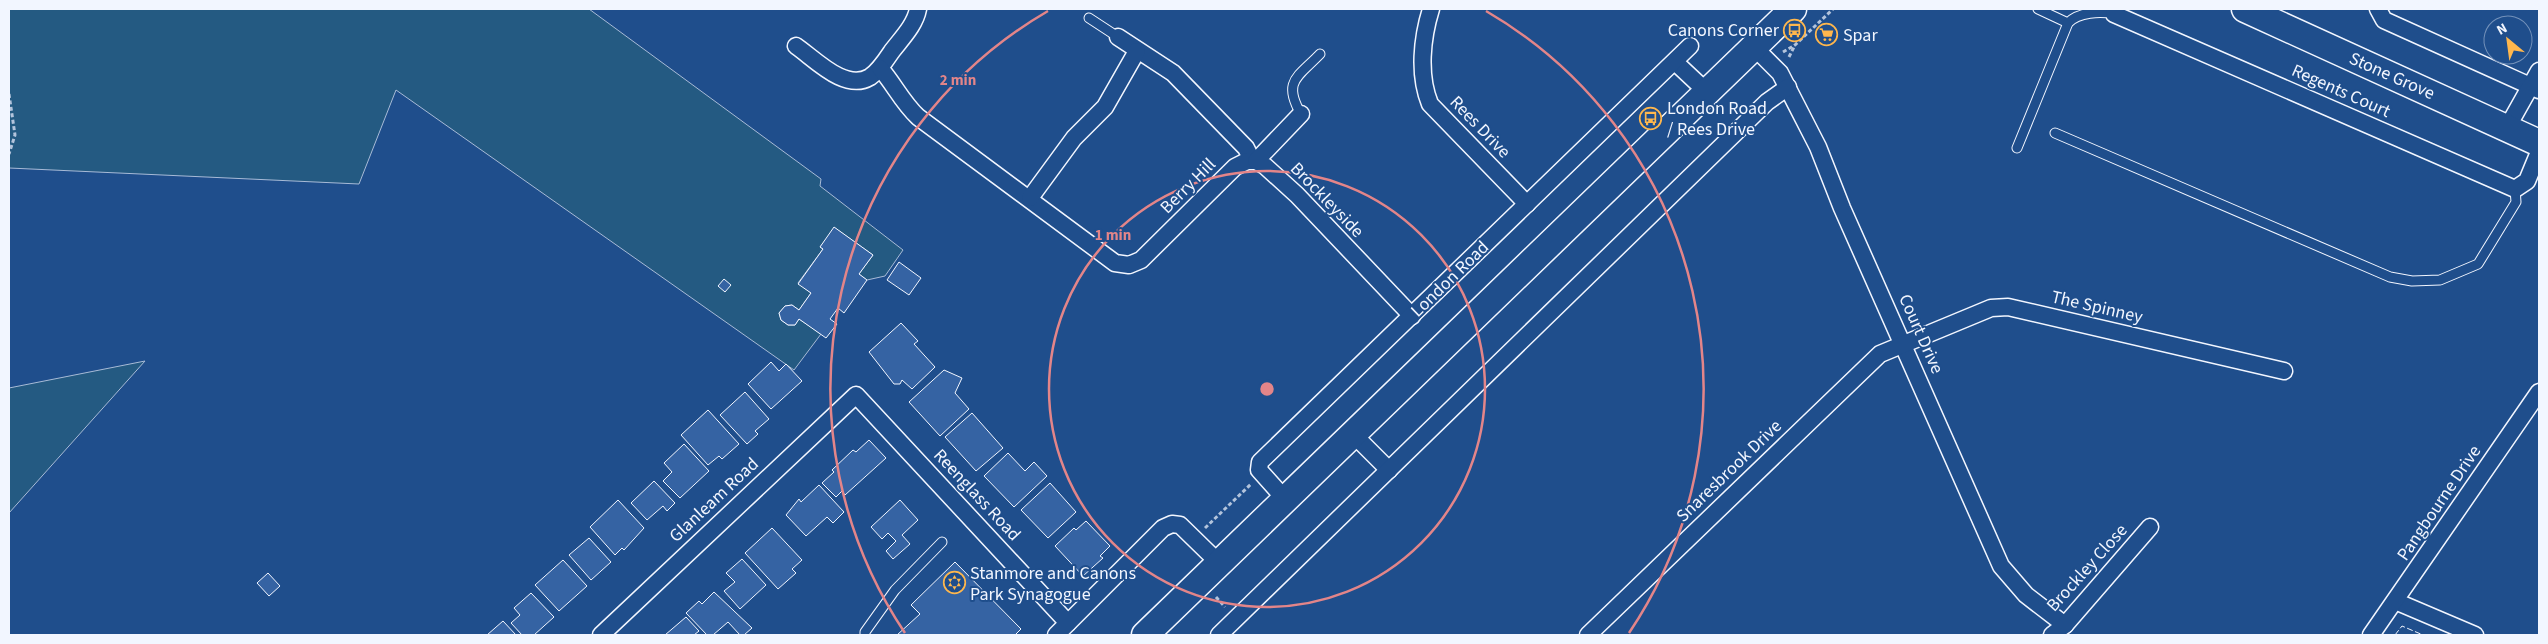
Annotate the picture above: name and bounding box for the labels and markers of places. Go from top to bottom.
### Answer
place label: Canons Corner [1668,18,1780,43]
bus stop icon: Canons Corner [1783,18,1807,42]
supermarket icon: Spar [1815,23,1839,47]
place label: Spar [1843,23,1878,48]
place label: London Road / Rees Drive [1667,96,1767,142]
bus stop icon: London Road / Rees Drive [1639,106,1663,130]
centre of rings [1258,380,1276,398]
place label: Stanmore and Canons Park Synagogue [970,561,1136,607]
synagogue icon: Stanmore and Canons Park Synagogue [942,571,966,595]

